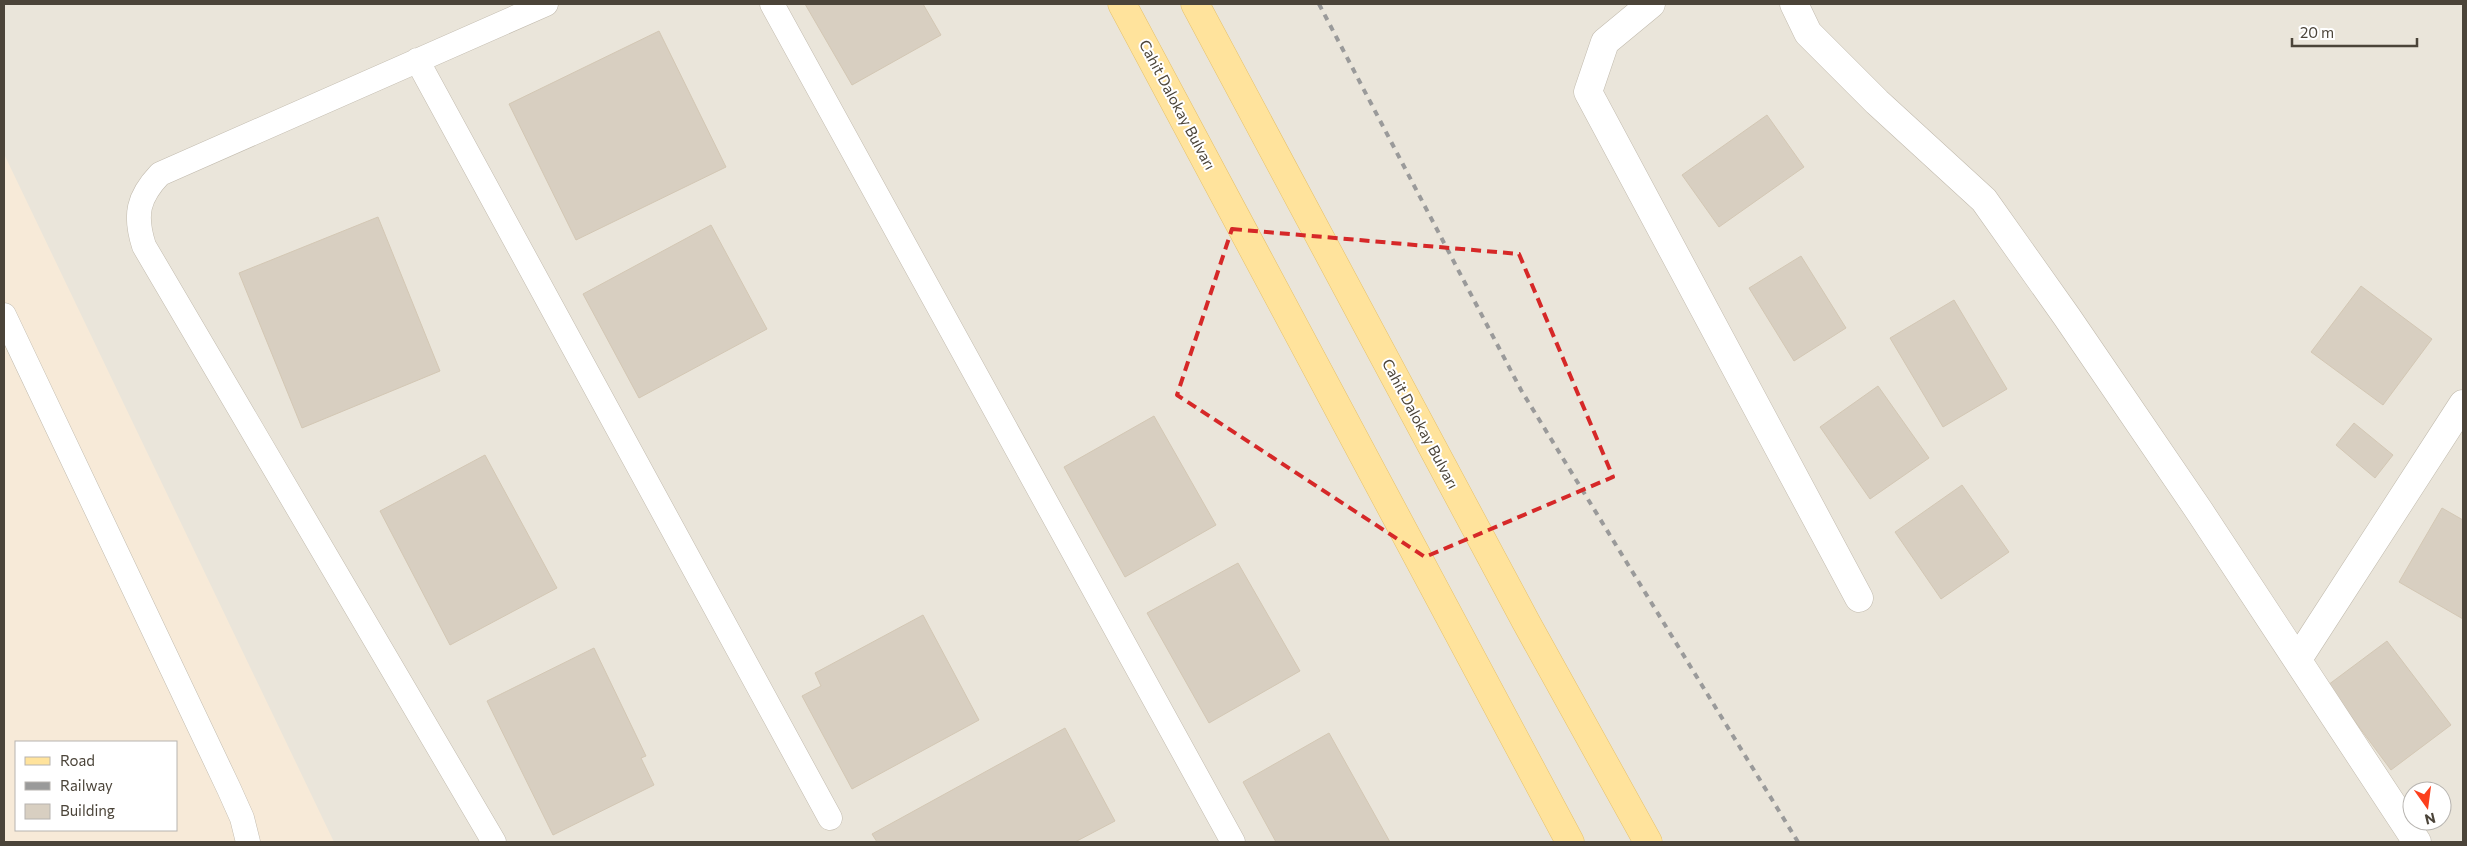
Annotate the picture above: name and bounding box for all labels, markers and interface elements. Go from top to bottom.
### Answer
scale bar [2292,15,2417,47]
text: 20 m [2300,23,2334,41]
street label: Cahit Dalokay Bulvarı [1136,36,1220,173]
street label: Cahit Dalokay Bulvarı [1379,355,1463,492]
legend [15,741,178,831]
text: Road [60,751,95,769]
text: Railway [60,776,113,794]
north arrow [2402,781,2452,831]
text: Building [60,801,115,819]
text: N [2423,810,2437,829]

